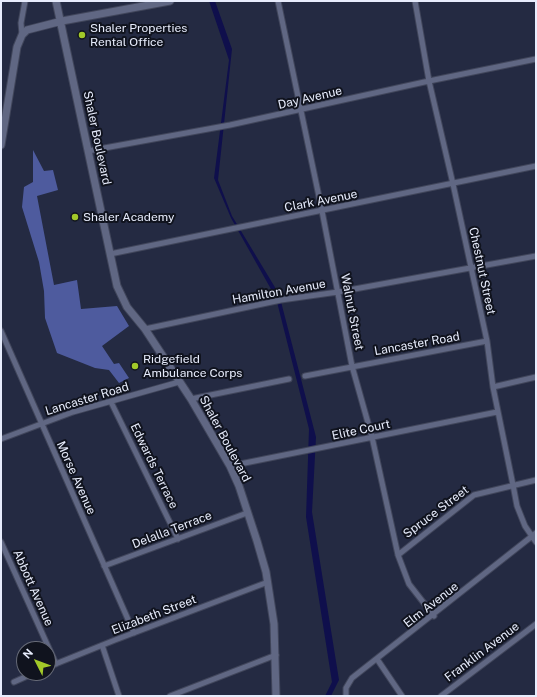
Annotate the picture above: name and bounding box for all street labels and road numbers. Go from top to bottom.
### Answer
street label: Day Avenue [277,84,343,112]
street label: Shaler Boulevard [80,90,114,186]
street label: Clark Avenue [283,187,359,215]
street label: Chestnut Street [466,226,498,316]
street label: Walnut Street [338,273,366,351]
street label: Hamilton Avenue [231,277,327,307]
street label: Lancaster Road [373,329,461,359]
street label: Lancaster Road [43,379,131,419]
street label: Shaler Boulevard [196,393,254,485]
street label: Elite Court [331,417,391,443]
street label: Edwards Terrace [127,421,181,511]
street label: Morse Avenue [53,439,99,517]
street label: Spruce Street [400,483,472,541]
street label: Delalla Terrace [130,508,214,552]
street label: Abbott Avenue [10,548,56,628]
street label: Elm Avenue [401,579,461,631]
street label: Elizabeth Street [110,592,198,638]
street label: Franklin Avenue [442,619,522,685]

